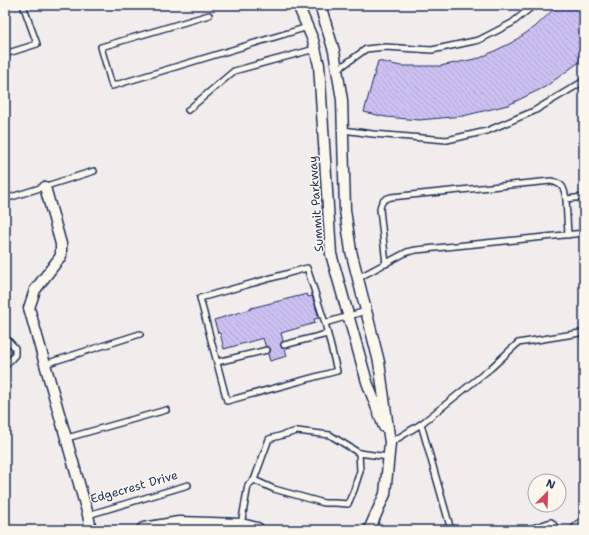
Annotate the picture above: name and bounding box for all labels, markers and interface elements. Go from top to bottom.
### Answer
street label: Summit Parkway [305,155,327,253]
street label: Edgecrest Drive [88,467,180,507]
north arrow [527,473,567,513]
text: N [544,476,558,493]

